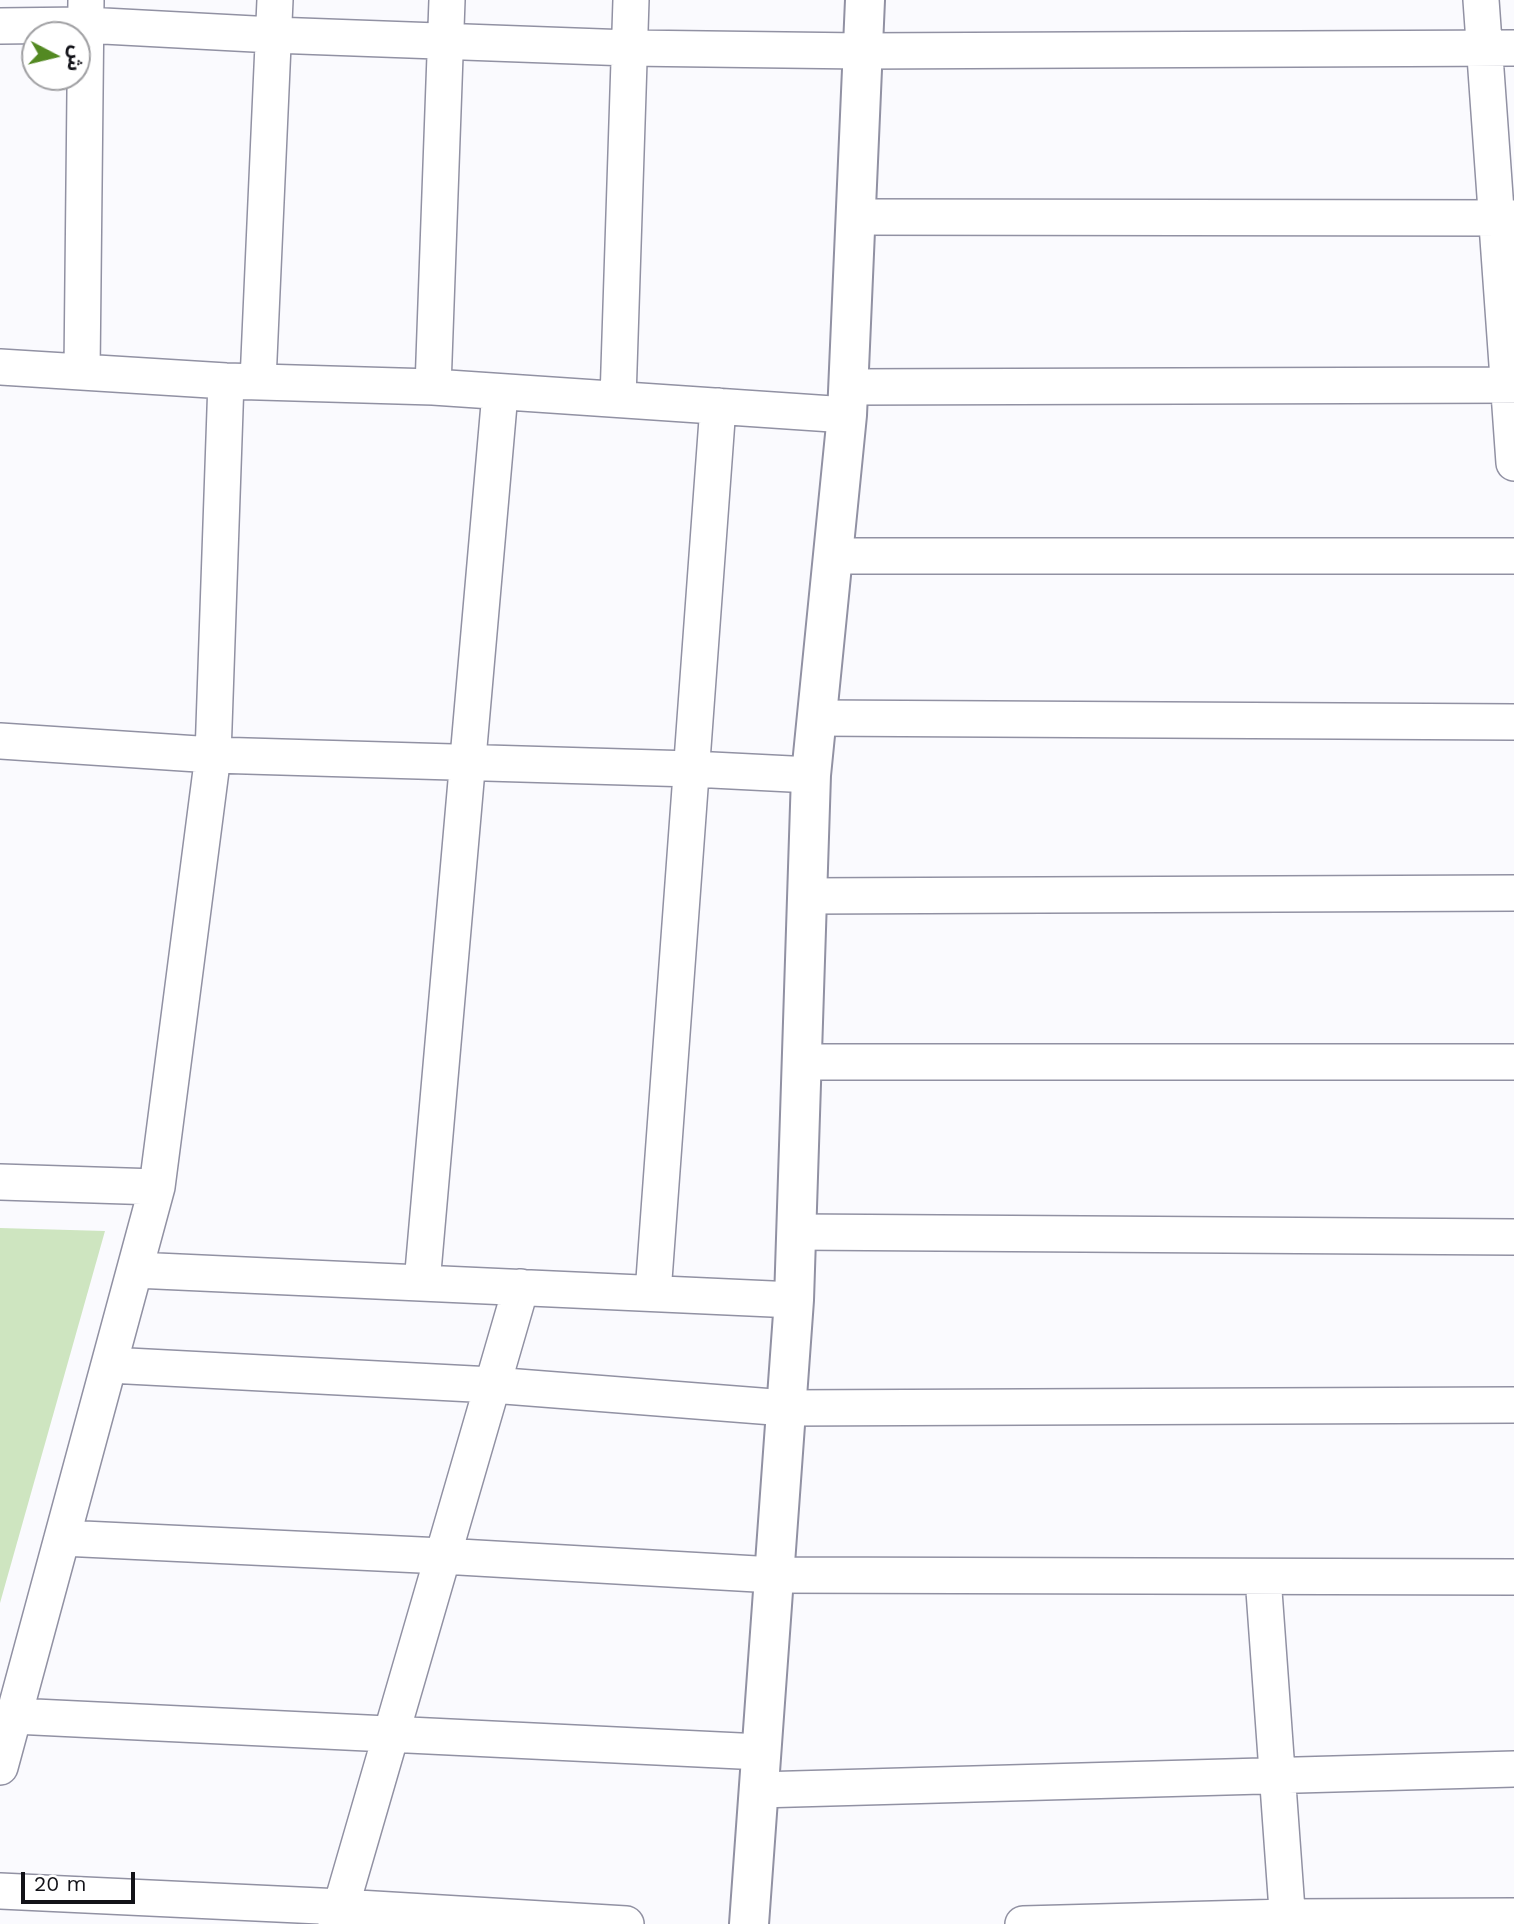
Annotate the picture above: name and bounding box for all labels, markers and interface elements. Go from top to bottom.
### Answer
north arrow [21,21,91,91]
text: ش [62,44,88,73]
scale bar [24,1857,138,1901]
text: 20 m [34,1871,86,1896]

